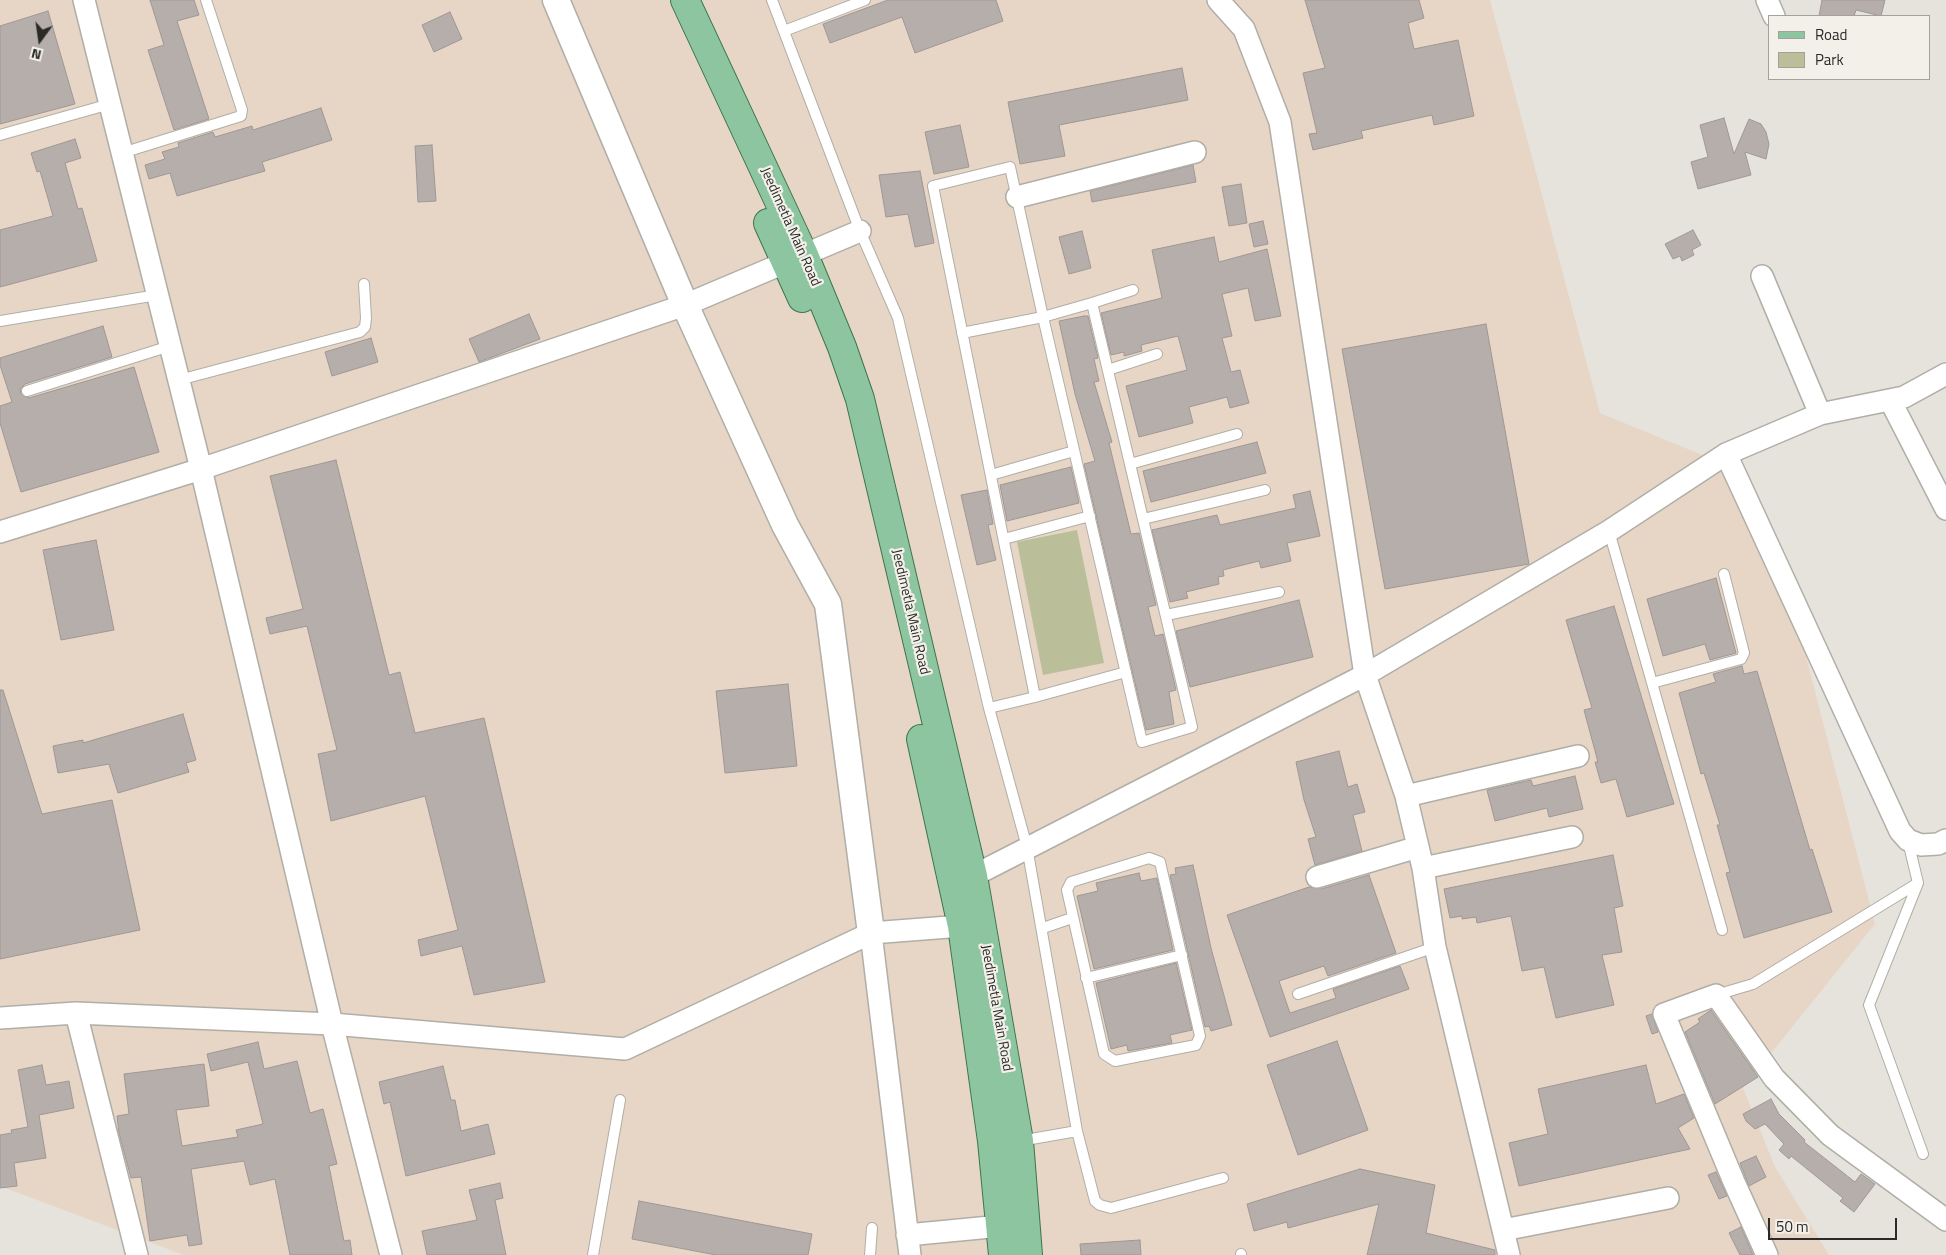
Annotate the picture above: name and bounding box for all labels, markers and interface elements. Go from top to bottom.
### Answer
north arrow [15,15,65,65]
legend [1768,15,1931,80]
text: Road [1815,23,1847,46]
text: N [29,44,44,66]
text: Park [1815,48,1844,71]
street label: Jeedimetla Main Road [756,165,824,289]
street label: Jeedimetla Main Road [887,548,933,676]
street label: Jeedimetla Main Road [977,943,1015,1073]
scale bar [1771,1208,1900,1240]
text: 50 m [1776,1215,1809,1238]

